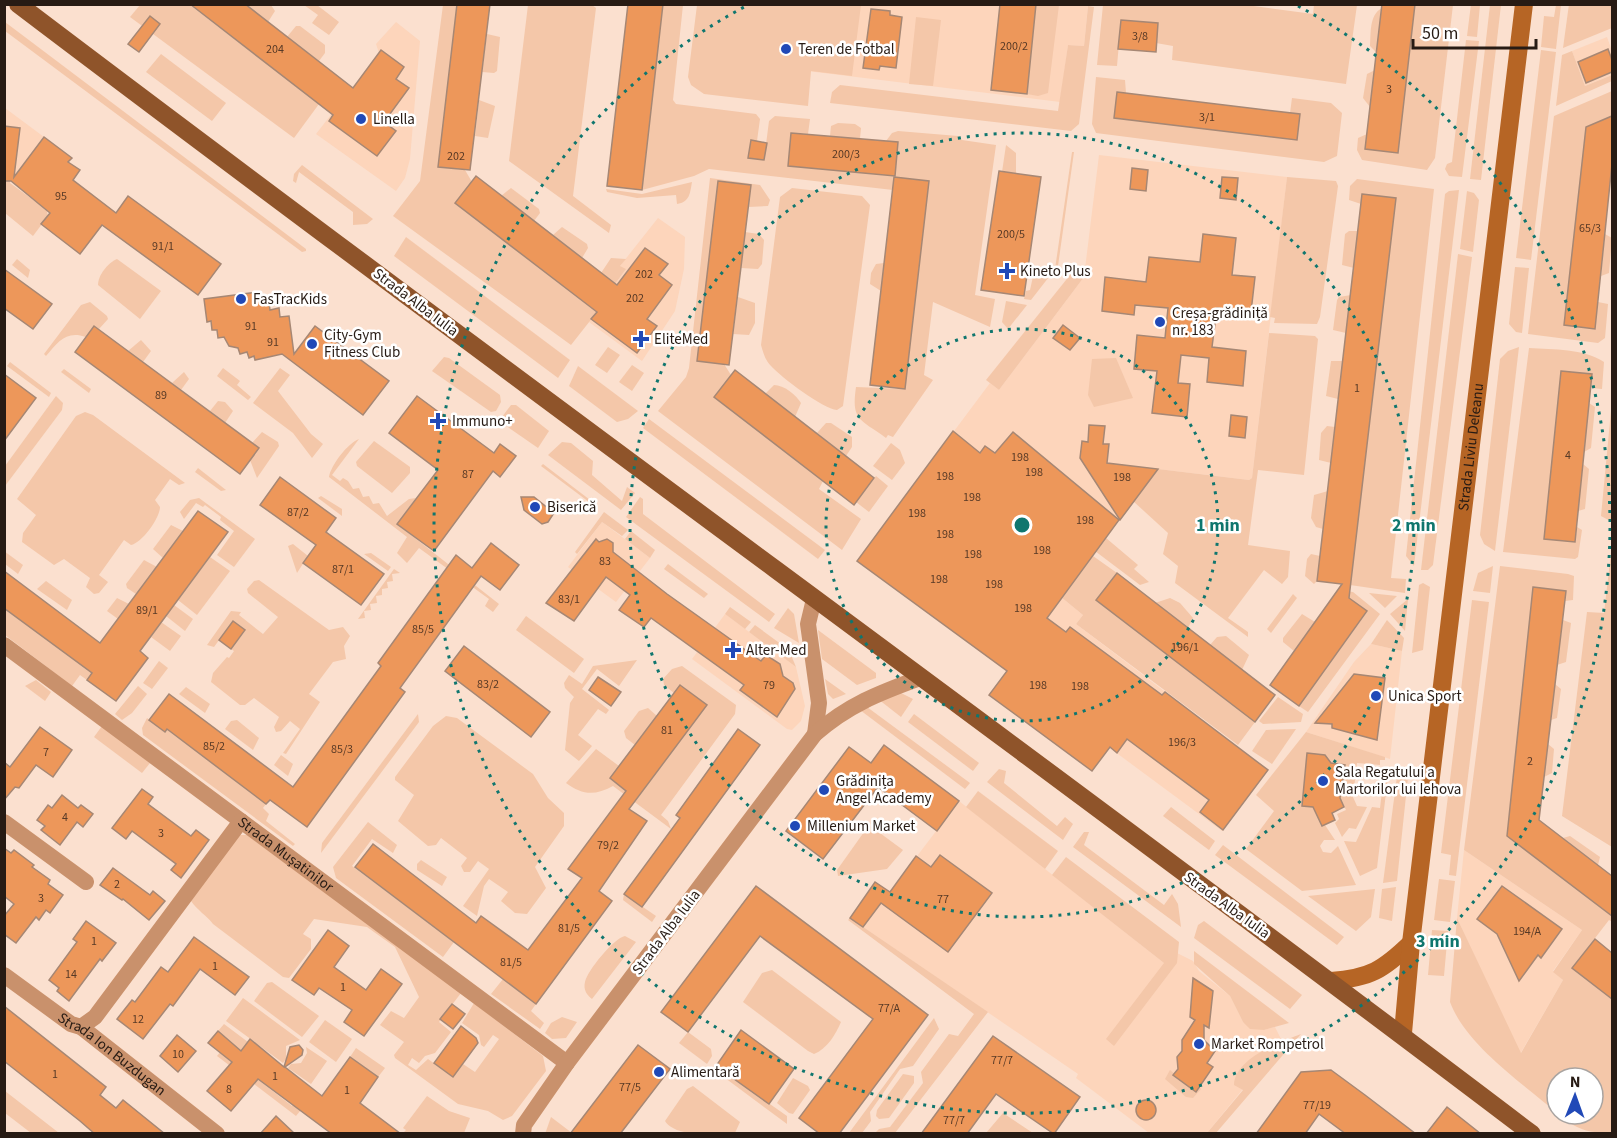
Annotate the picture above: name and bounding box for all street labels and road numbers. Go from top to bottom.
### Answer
street label: Strada Alba Iulia [369,263,463,341]
street label: Strada Liviu Deleanu [1453,382,1489,512]
street label: Strada Mușatinilor [233,812,338,898]
street label: Strada Alba Iulia [1179,867,1274,944]
street label: Strada Alba Iulia [627,885,705,979]
street label: Strada Ion Buzdugan [53,1008,170,1101]

